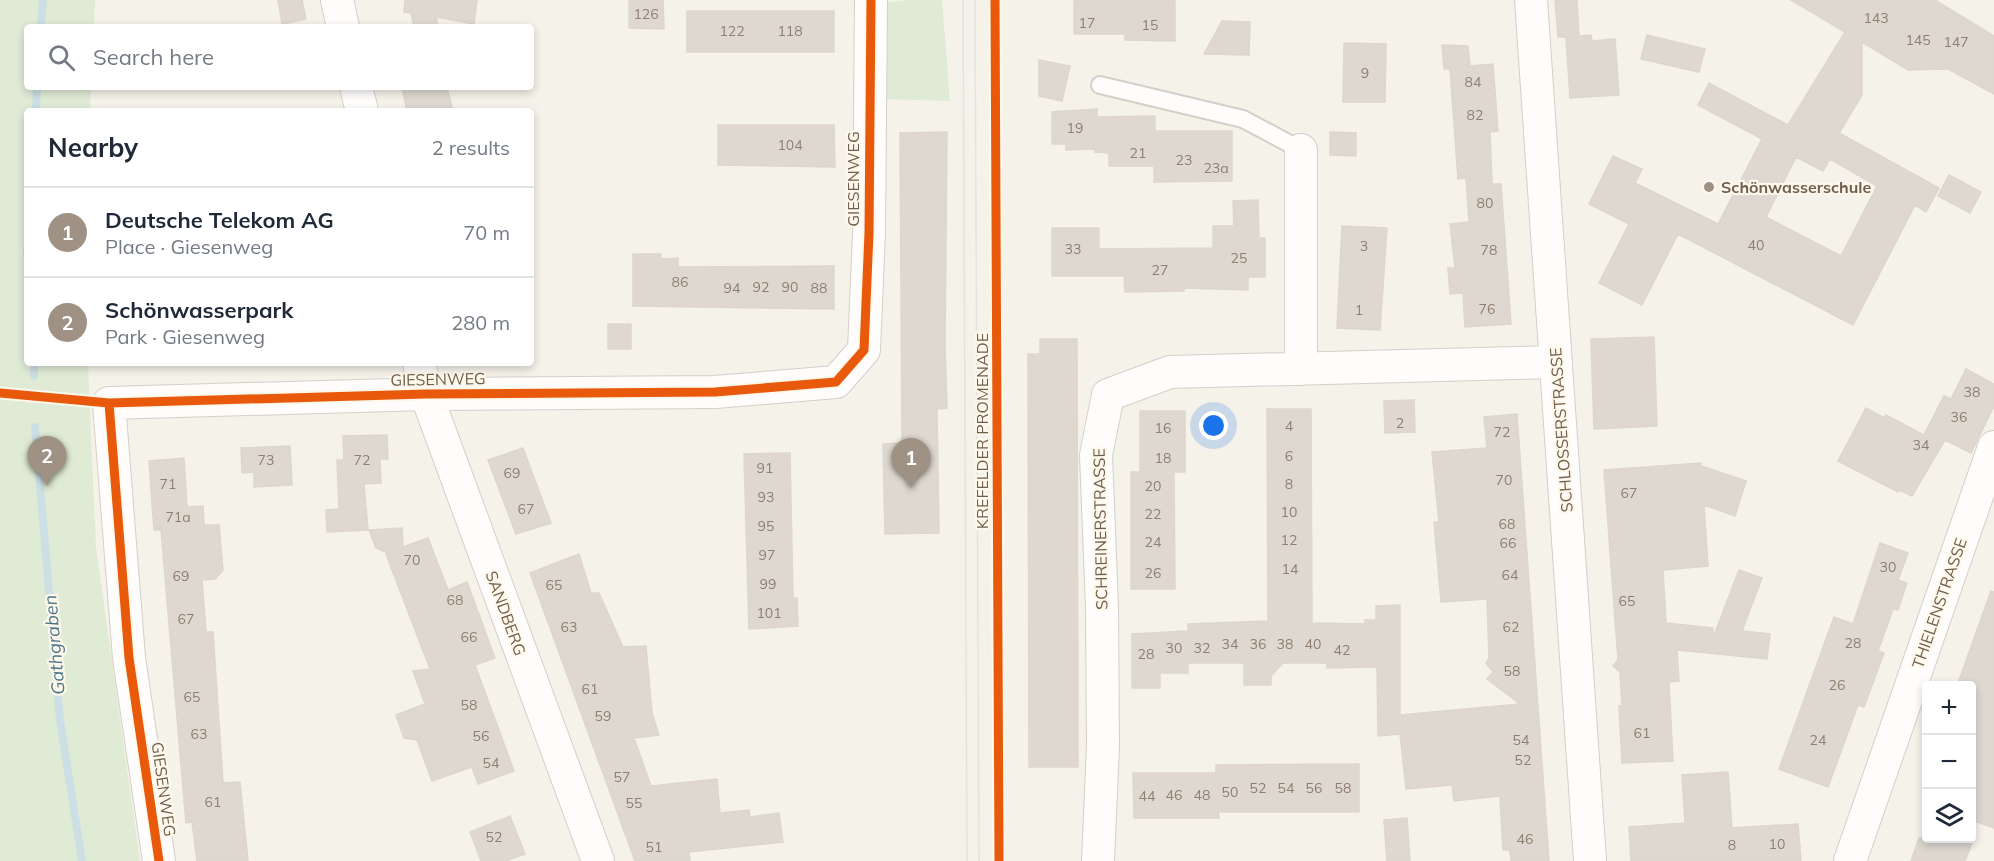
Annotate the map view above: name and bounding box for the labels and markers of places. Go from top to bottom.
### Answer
place label: Schönwasserschule [1721,177,1871,197]
marker: Schönwasserschule [1702,180,1716,194]
pin: 2 [28,436,66,486]
pin: 1 [892,438,930,488]

